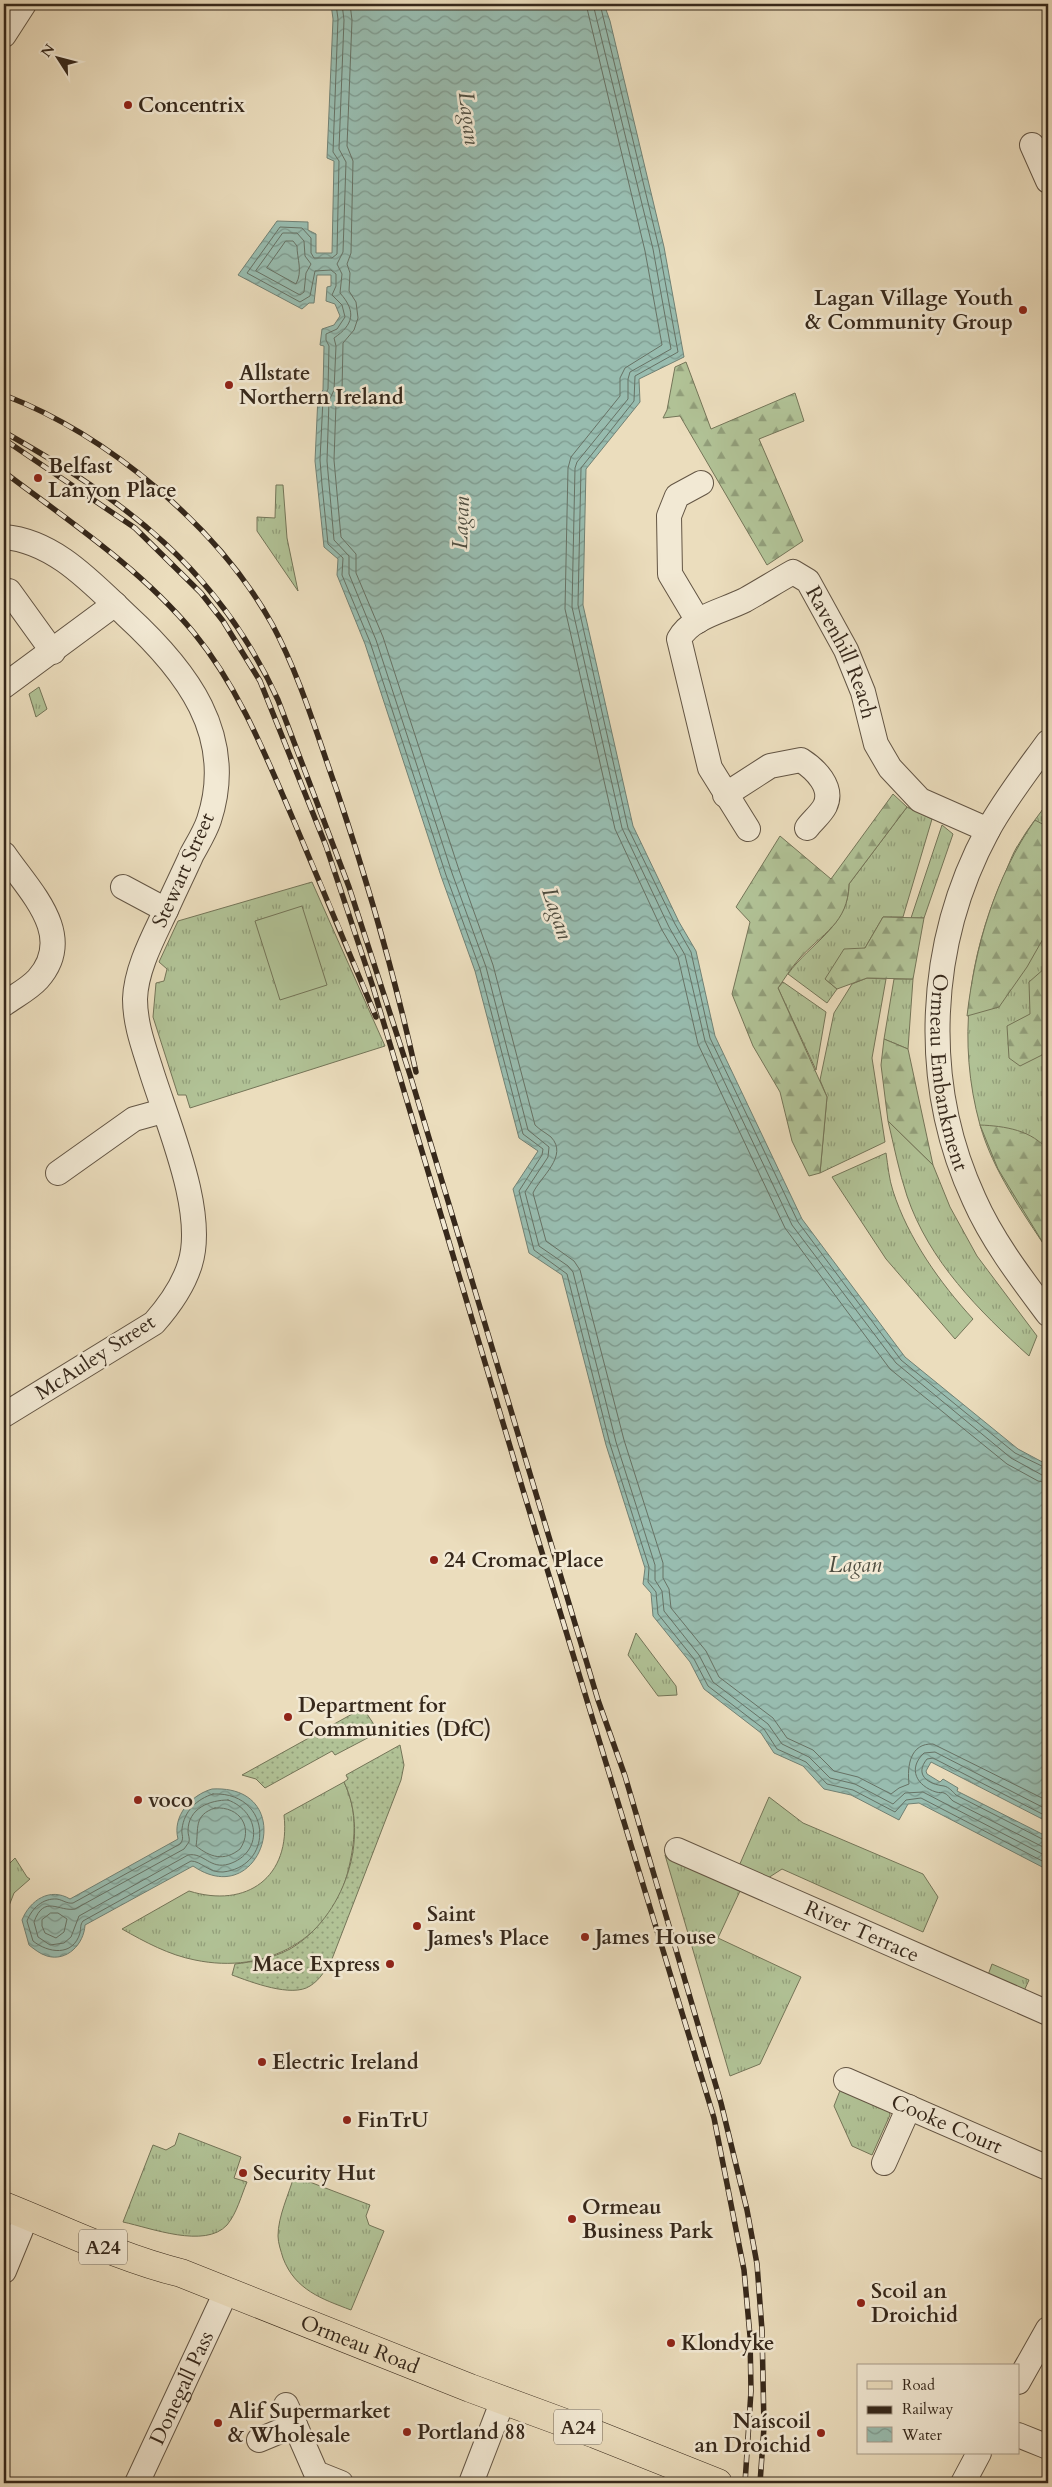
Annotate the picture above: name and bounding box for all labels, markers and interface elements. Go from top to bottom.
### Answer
north arrow [32,32,82,82]
text: N [37,40,59,61]
water label: Lagan [451,90,487,147]
place label: Concentrix [138,91,246,120]
marker: Concentrix [122,99,134,111]
place label: Lagan Village Youth & Community Group [805,284,1013,337]
marker: Lagan Village Youth & Community Group [1017,304,1029,316]
place label: Allstate Northern Ireland [239,359,404,412]
marker: Allstate Northern Ireland [223,379,235,391]
place label: Belfast Lanyon Place [48,452,177,505]
marker: Belfast Lanyon Place [32,472,44,484]
water label: Lagan [445,496,477,550]
street label: Ravenhill Reach [798,581,883,722]
street label: Stewart Street [145,808,222,932]
water label: Lagan [534,883,580,944]
street label: Ormeau Embankment [923,972,975,1175]
street label: McAuley Street [30,1307,161,1407]
place label: 24 Cromac Place [444,1546,604,1575]
water label: Lagan [828,1550,882,1580]
marker: 24 Cromac Place [428,1554,440,1566]
place label: Department for Communities (DfC) [298,1691,491,1744]
marker: Department for Communities (DfC) [282,1711,294,1723]
place label: voco [148,1786,193,1815]
marker: voco [132,1794,144,1806]
street label: River Terrace [800,1894,924,1970]
place label: Saint James's Place [424,1900,549,1953]
marker: Saint James's Place [411,1920,423,1932]
place label: James House [592,1923,716,1952]
marker: James House [579,1931,591,1943]
place label: Mace Express [252,1950,380,1979]
marker: Mace Express [384,1958,396,1970]
place label: Electric Ireland [272,2048,419,2077]
marker: Electric Ireland [256,2056,268,2068]
street label: Cooke Court [887,2087,1007,2161]
place label: FinTrU [357,2106,428,2135]
marker: FinTrU [341,2114,353,2126]
place label: Security Hut [253,2159,376,2188]
marker: Security Hut [237,2167,249,2179]
place label: Ormeau Business Park [582,2193,713,2246]
marker: Ormeau Business Park [566,2213,578,2225]
road number: A24 [79,2230,127,2264]
place label: Scoil an Droichid [871,2277,958,2330]
marker: Scoil an Droichid [855,2297,867,2309]
street label: Ormeau Road [296,2308,423,2381]
street label: Donegall Pass [143,2326,221,2450]
place label: Klondyke [681,2329,774,2358]
marker: Klondyke [665,2337,677,2349]
legend [857,2364,1020,2454]
text: Road [902,2375,935,2395]
place label: Alif Supermarket & Wholesale [228,2397,391,2450]
text: Railway [902,2399,953,2419]
place label: Naíscoil an Droichid [694,2407,811,2460]
road number: A24 [554,2410,602,2444]
marker: Alif Supermarket & Wholesale [212,2417,224,2429]
place label: Portland 88 [417,2418,526,2447]
text: Water [901,2425,943,2445]
marker: Portland 88 [401,2426,413,2438]
marker: Naíscoil an Droichid [815,2427,827,2439]

